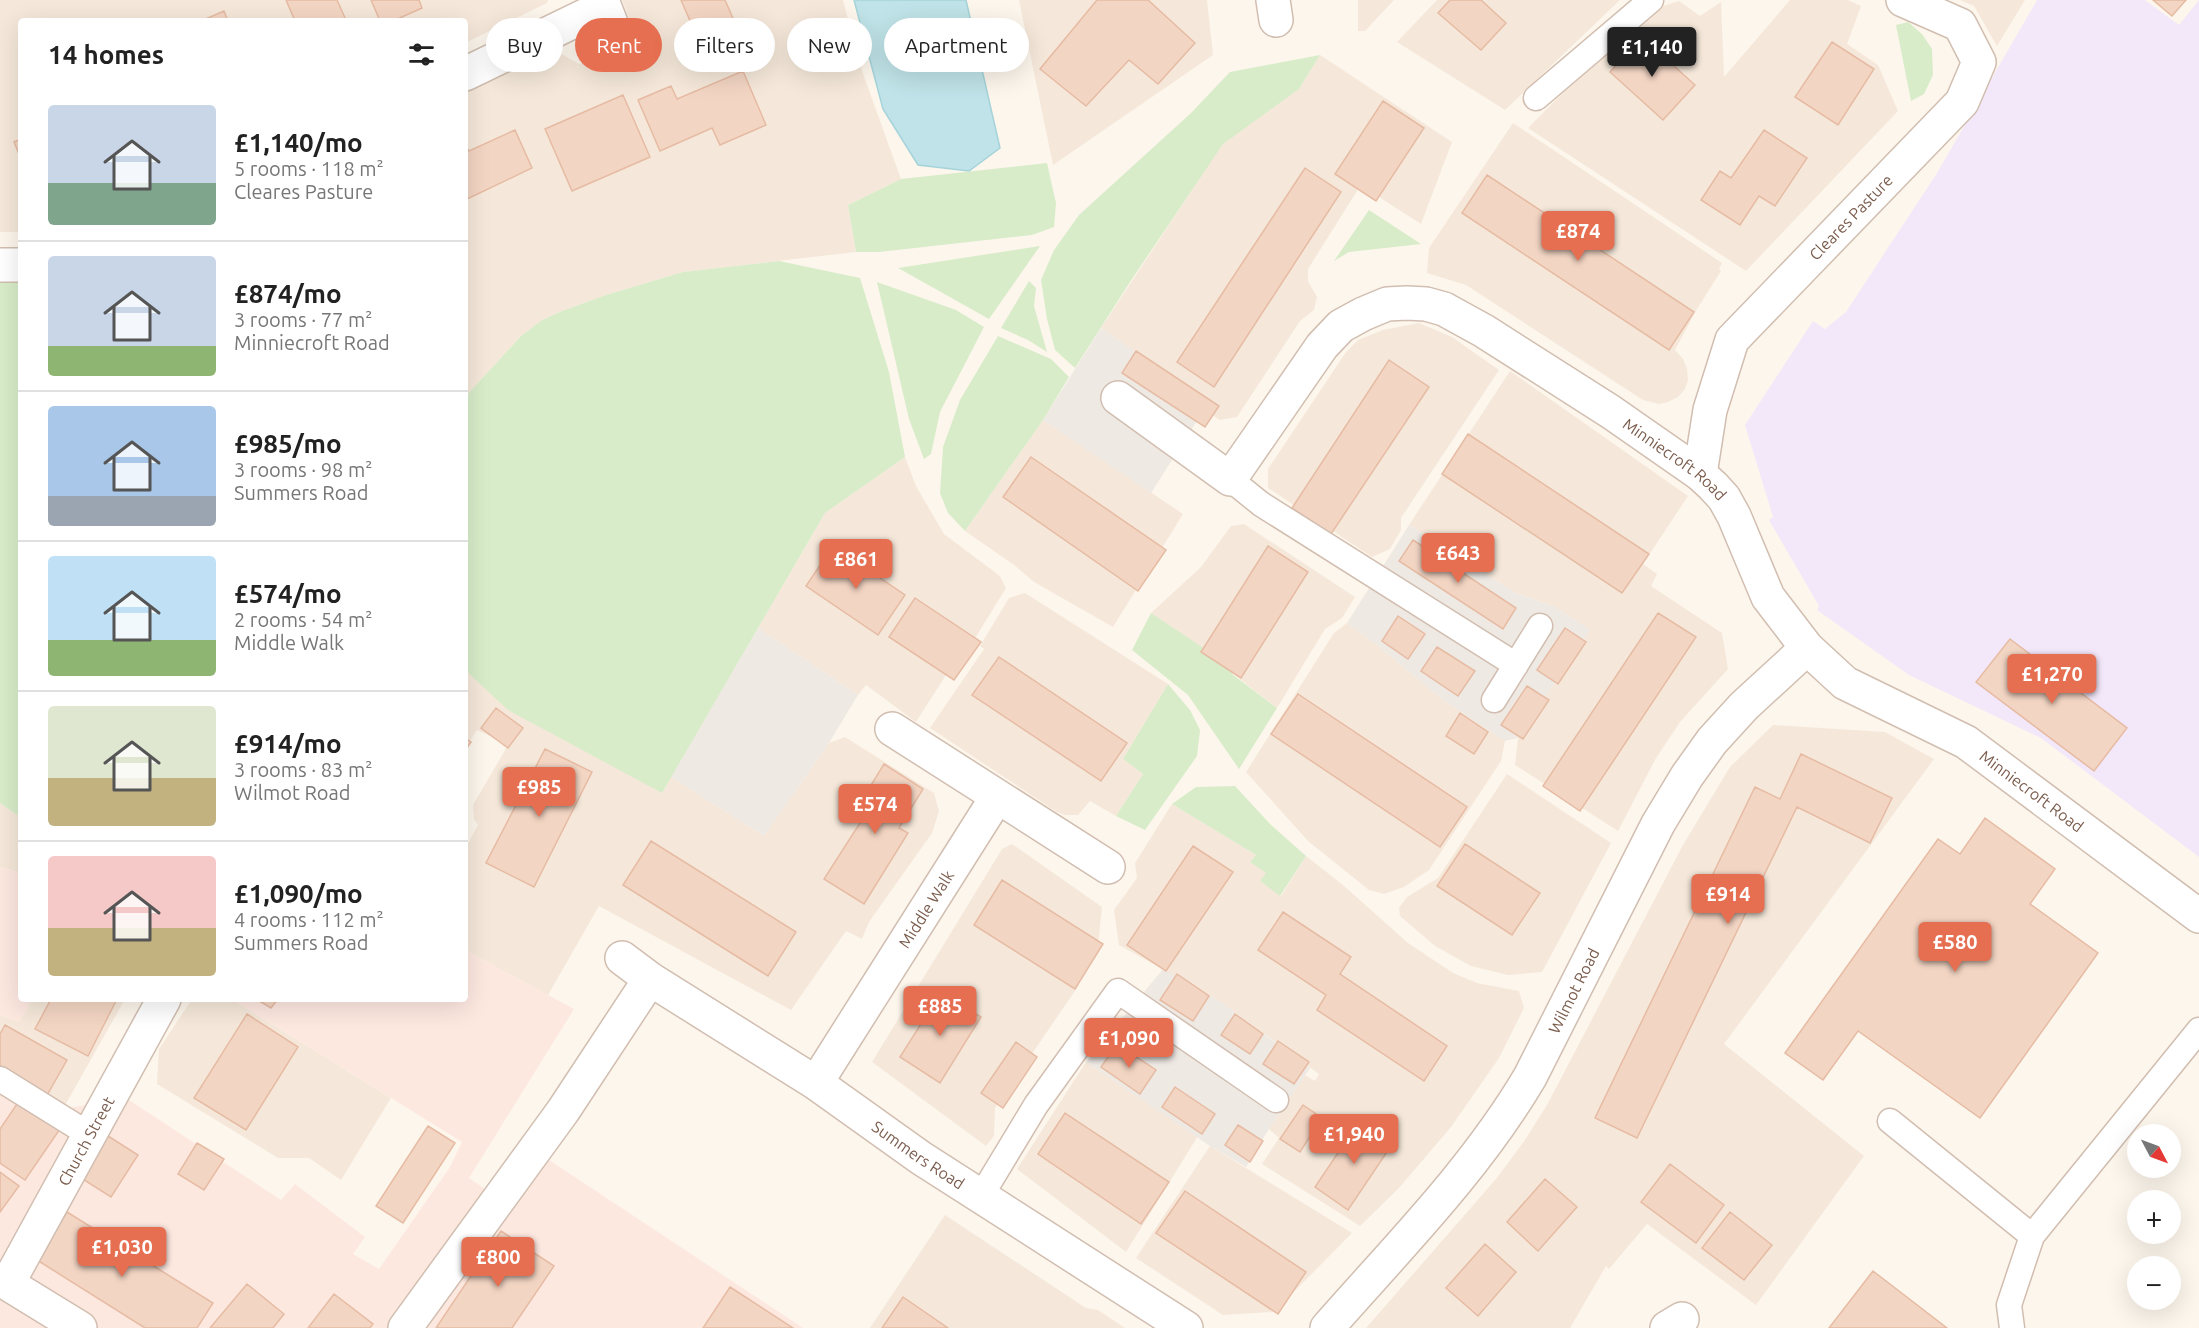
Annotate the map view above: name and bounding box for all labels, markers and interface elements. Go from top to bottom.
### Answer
chip: Buy [486,18,563,72]
chip: Rent [575,18,662,72]
chip: Filters [674,18,775,72]
chip: New [787,18,872,72]
chip: Apartment [884,18,1029,72]
pin: £1,140 [1603,27,1701,78]
text: £1,140 [1621,35,1683,58]
icon: filters [405,38,438,71]
text: 14 homes [48,40,164,69]
text: £1,140/mo [234,128,363,157]
icon: home [96,129,168,201]
text: 5 rooms · 118 m² [234,157,384,180]
street label: Cleares Pasture [1805,171,1896,264]
text: Cleares Pasture [234,180,373,203]
pin: £874 [1542,211,1614,262]
text: £874 [1555,219,1601,242]
text: £874/mo [234,279,342,308]
icon: home [96,280,168,352]
text: 3 rooms · 77 m² [234,308,372,331]
text: Minniecroft Road [234,331,390,354]
street label: Minniecroft Road [1620,414,1730,504]
text: £985/mo [234,429,342,458]
icon: home [96,430,168,502]
text: 3 rooms · 98 m² [234,458,372,481]
text: Summers Road [234,481,368,504]
pin: £643 [1422,533,1494,584]
pin: £861 [820,539,892,590]
text: £643 [1435,541,1481,564]
text: £861 [833,547,879,570]
text: £574/mo [234,579,342,608]
icon: home [96,580,168,652]
text: 2 rooms · 54 m² [234,608,372,631]
text: Middle Walk [234,631,344,654]
pin: £1,270 [2003,654,2101,705]
text: £1,270 [2021,662,2083,685]
text: £914/mo [234,729,342,758]
icon: home [96,730,168,802]
street label: Minniecroft Road [1976,747,2087,836]
text: 3 rooms · 83 m² [234,758,372,781]
pin: £985 [503,767,575,818]
text: £985 [516,775,562,798]
text: Wilmot Road [234,781,351,804]
pin: £574 [839,784,911,835]
text: £574 [852,792,898,815]
street label: Middle Walk [895,867,957,951]
pin: £914 [1692,874,1764,925]
text: £1,090/mo [234,879,363,908]
icon: home [96,880,168,952]
text: £914 [1705,882,1751,905]
text: 4 rooms · 112 m² [234,908,384,931]
pin: £580 [1919,922,1991,973]
text: £580 [1932,930,1978,953]
text: Summers Road [234,931,368,954]
street label: Wilmot Road [1545,945,1603,1036]
pin: £885 [904,986,976,1037]
text: £885 [917,994,963,1017]
pin: £1,090 [1080,1018,1178,1069]
text: £1,090 [1098,1026,1160,1049]
street label: Church Street [54,1093,118,1189]
pin: £1,940 [1305,1114,1403,1165]
street label: Summers Road [869,1117,968,1193]
text: £1,940 [1323,1122,1385,1145]
north arrow [2127,1124,2181,1178]
map controls [2127,1124,2181,1310]
button: + [2127,1190,2181,1244]
pin: £1,030 [73,1227,171,1278]
text: £1,030 [91,1235,153,1258]
pin: £800 [462,1237,534,1288]
text: £800 [475,1245,521,1268]
button: − [2127,1256,2181,1310]

